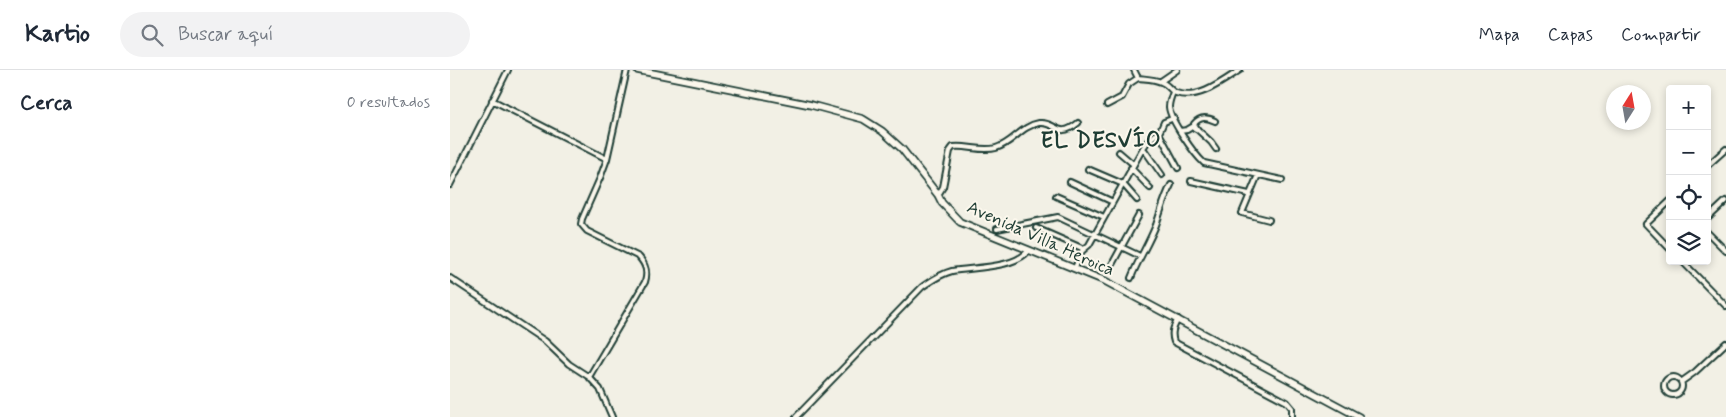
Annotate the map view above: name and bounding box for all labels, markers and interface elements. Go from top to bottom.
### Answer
search box [120,12,470,57]
text: Kartio [25,19,90,50]
icon: search [138,21,166,49]
text: Buscar aquí [178,22,273,47]
text: Mapa [1479,23,1520,47]
text: Capas [1548,23,1593,47]
text: Compartir [1621,23,1701,47]
north arrow [1606,85,1651,130]
map controls [1666,85,1711,265]
button: + [1666,85,1711,130]
text: Cerca [20,89,73,117]
text: 0 resultados [347,92,430,113]
district label: EL DESVÍO [1040,126,1162,155]
button: − [1666,130,1711,175]
button: locate [1666,175,1711,220]
street label: Avenida Villa Heroica [963,196,1118,282]
button: layers [1666,220,1711,265]

